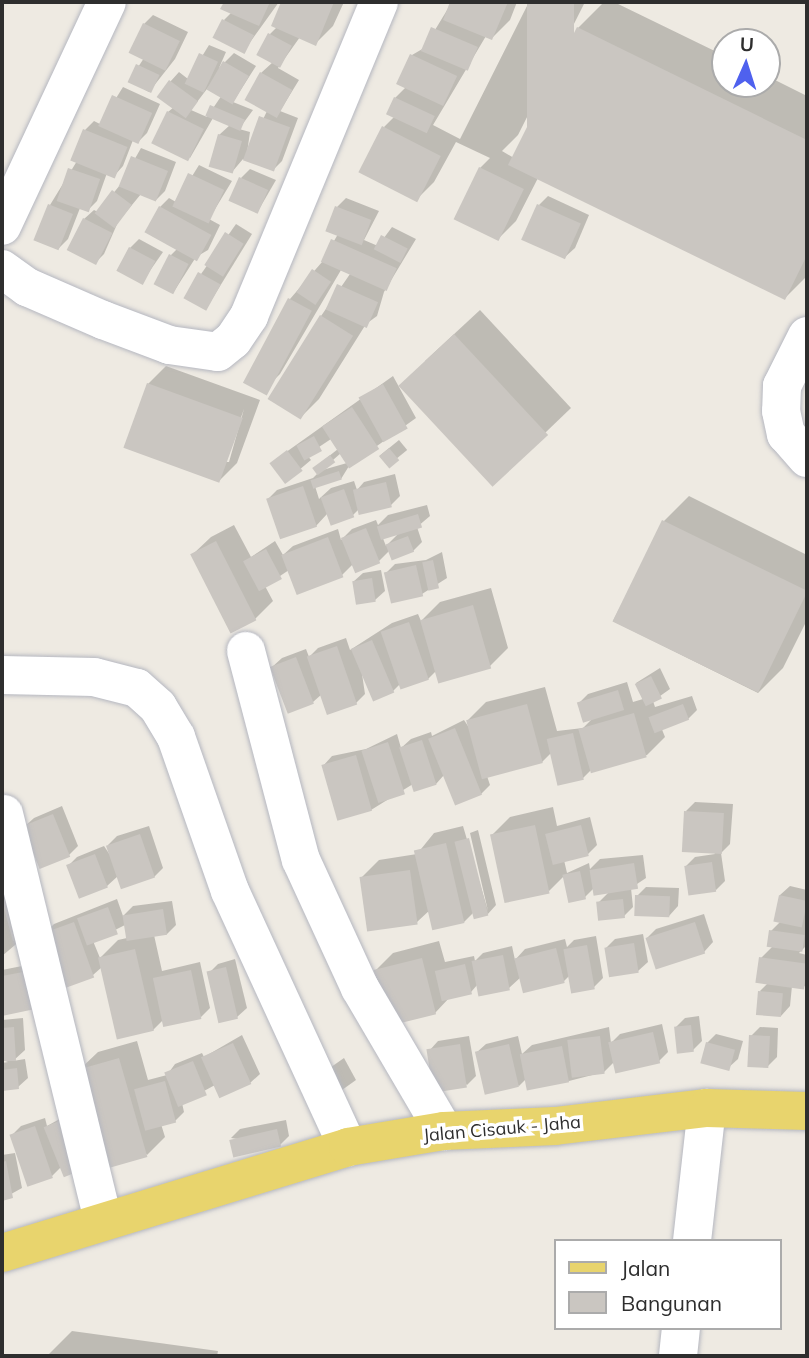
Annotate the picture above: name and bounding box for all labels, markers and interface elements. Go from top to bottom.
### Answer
north arrow [711,28,781,98]
text: U [739,32,755,56]
street label: Jalan Cisauk - Jaha [422,1111,582,1147]
legend [554,1239,781,1330]
text: Jalan [621,1255,670,1281]
text: Bangunan [621,1290,722,1316]

